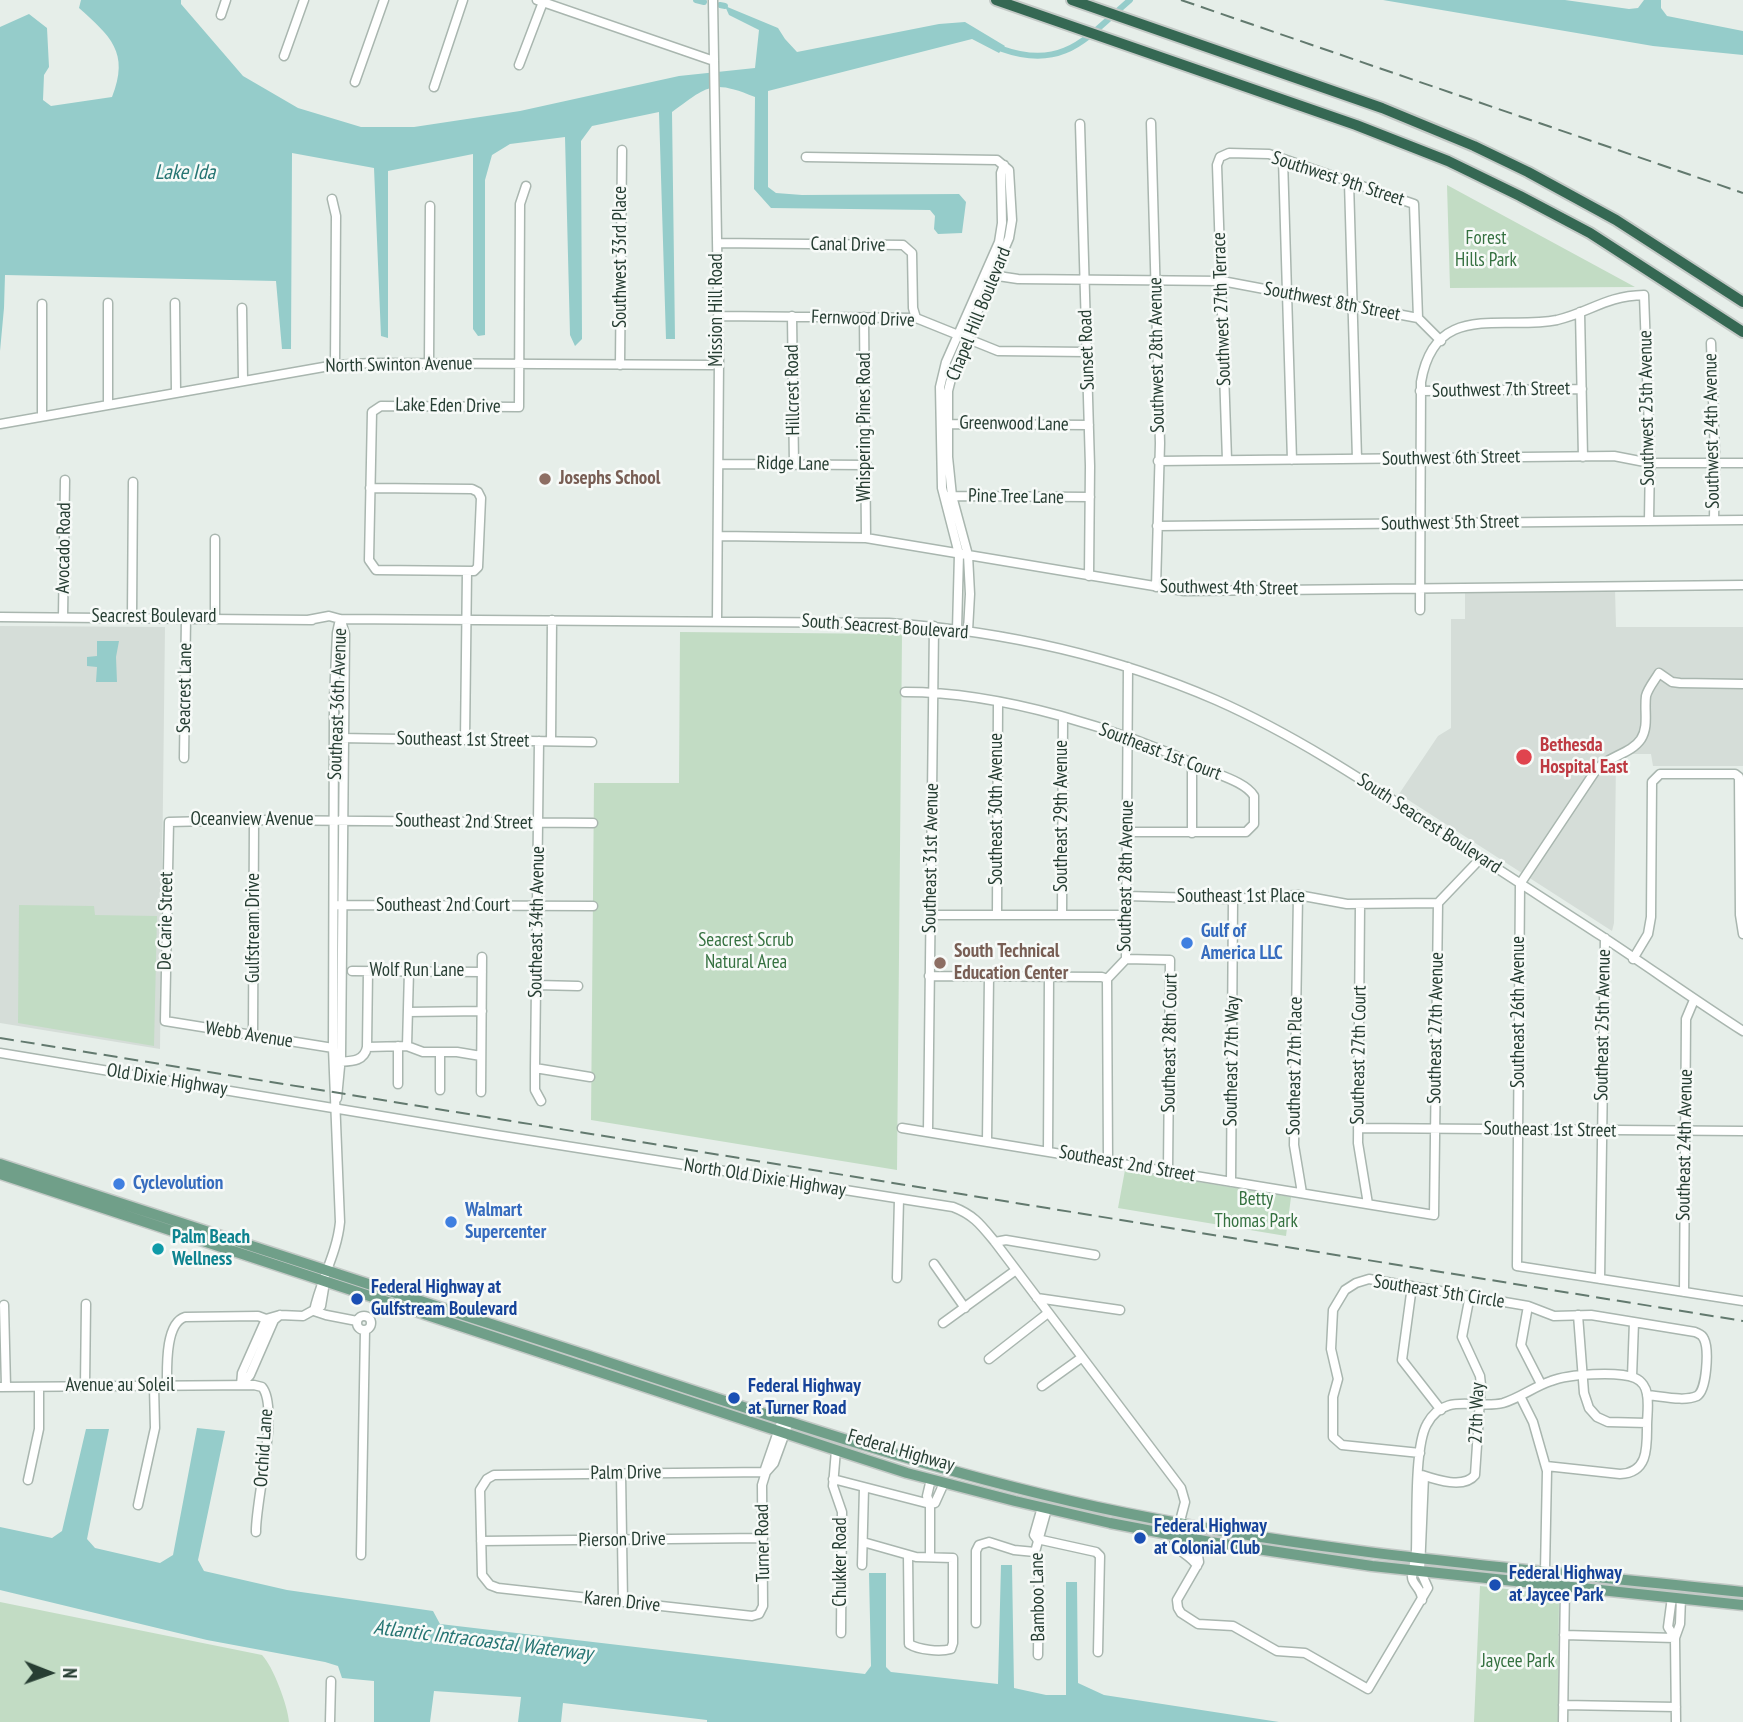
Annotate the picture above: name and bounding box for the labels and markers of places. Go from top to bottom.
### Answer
place label: Josephs School [559,468,660,490]
marker: Josephs School [537,471,553,487]
place label: Bethesda Hospital East [1540,735,1628,779]
marker: Bethesda Hospital East [1514,747,1534,767]
place label: Gulf of America LLC [1201,921,1283,965]
marker: Gulf of America LLC [1179,935,1195,951]
place label: South Technical Education Center [954,941,1068,985]
marker: South Technical Education Center [932,955,948,971]
place label: Cyclevolution [133,1173,223,1195]
marker: Cyclevolution [111,1176,127,1192]
place label: Walmart Supercenter [465,1200,546,1244]
marker: Walmart Supercenter [443,1214,459,1230]
place label: Palm Beach Wellness [172,1227,250,1271]
marker: Palm Beach Wellness [150,1241,166,1257]
place label: Federal Highway at Gulfstream Boulevard [371,1277,517,1321]
marker: Federal Highway at Gulfstream Boulevard [349,1291,365,1307]
place label: Federal Highway at Turner Road [748,1376,861,1420]
marker: Federal Highway at Turner Road [726,1390,742,1406]
place label: Federal Highway at Colonial Club [1154,1516,1267,1560]
marker: Federal Highway at Colonial Club [1132,1530,1148,1546]
place label: Federal Highway at Jaycee Park [1509,1563,1622,1607]
marker: Federal Highway at Jaycee Park [1487,1577,1503,1593]

